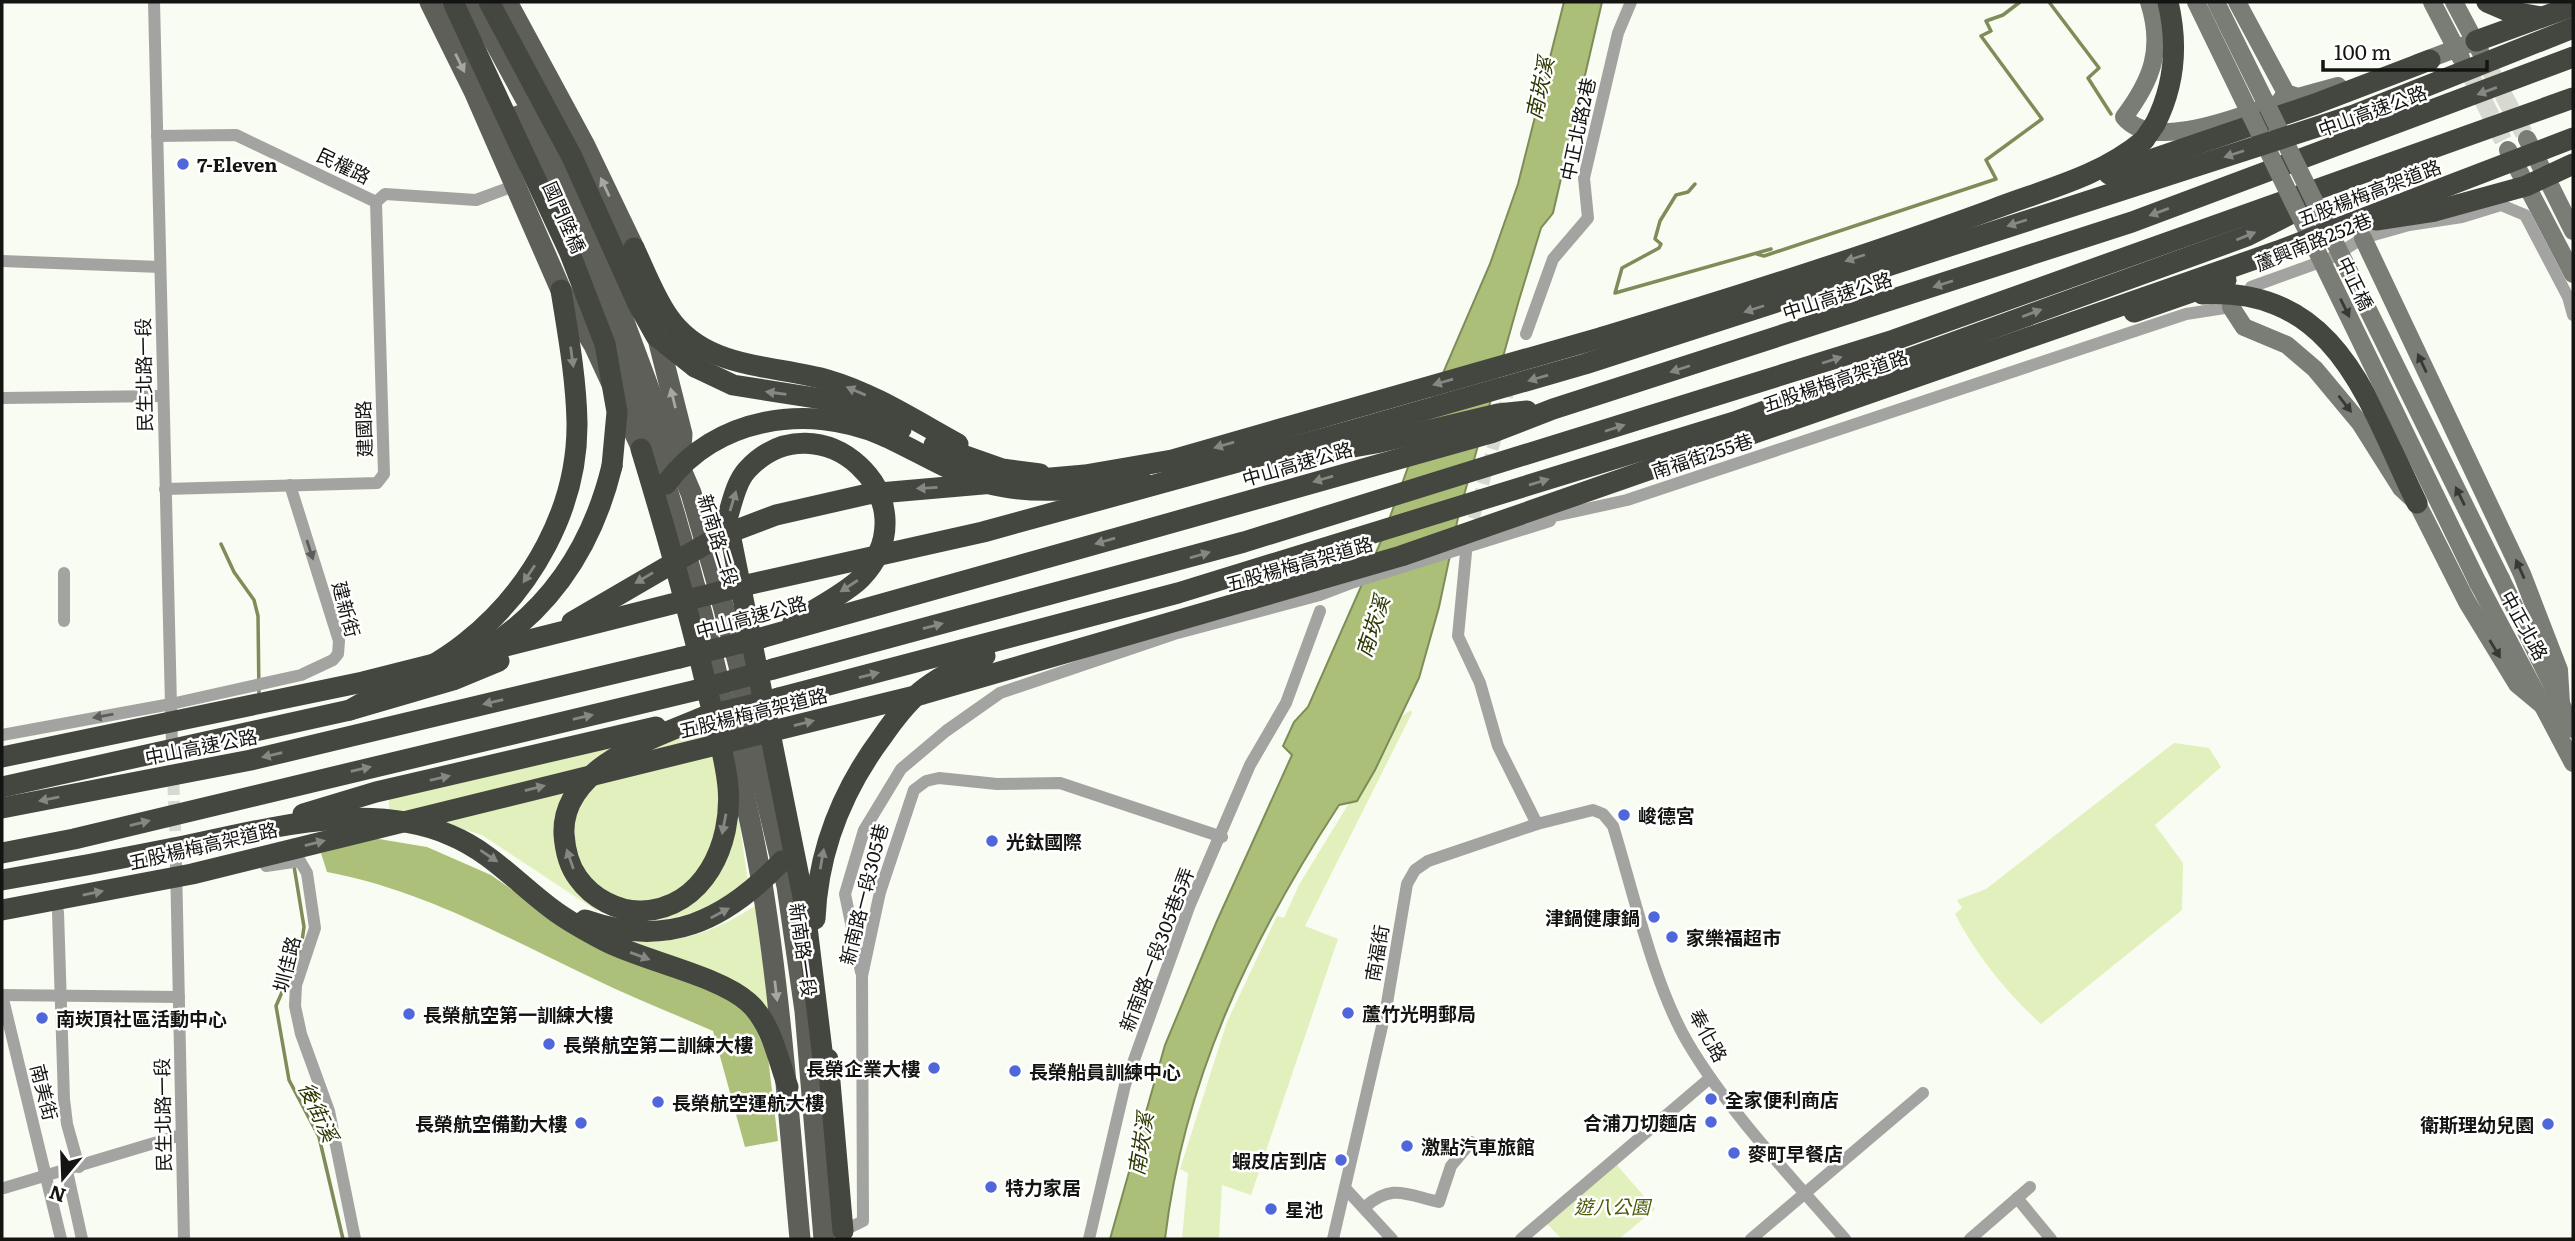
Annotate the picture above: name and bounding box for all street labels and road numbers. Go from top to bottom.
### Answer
street label: 中正北路2巷 [1552,75,1602,183]
street label: 中山高速公路 [2314,77,2430,143]
street label: 民權路 [312,140,376,190]
street label: 五股楊梅高架道路 [2293,152,2445,232]
street label: 國門陸橋 [537,177,593,257]
street label: 蘆興南路252巷 [2250,205,2376,277]
street label: 中正橋 [2331,251,2381,315]
street label: 中山高速公路 [1778,264,1896,326]
street label: 民生北路一段 [128,318,158,432]
street label: 五股楊梅高架道路 [1759,342,1911,418]
street label: 建國路 [348,400,378,458]
street label: 南福街255巷 [1648,425,1756,485]
street label: 中山高速公路 [1238,434,1356,492]
street label: 新南路二段 [692,490,746,590]
street label: 五股楊梅高架道路 [1222,529,1376,597]
street label: 建新街 [326,578,368,640]
street label: 中正北路 [2494,585,2556,665]
street label: 中山高速公路 [692,588,810,644]
street label: 五股楊梅高架道路 [676,680,830,744]
street label: 中山高速公路 [142,721,260,771]
street label: 五股楊梅高架道路 [126,814,280,876]
street label: 新南路一段305巷 [832,820,894,968]
street label: 新南路一段305巷5弄 [1112,863,1200,1035]
street label: 新南路一段 [784,901,824,999]
street label: 南福街 [1357,922,1395,984]
street label: 圳佳路 [266,933,306,995]
street label: 奉化路 [1683,1003,1735,1067]
street label: 民生北路一段 [147,1058,177,1172]
street label: 南美街 [25,1061,65,1123]

